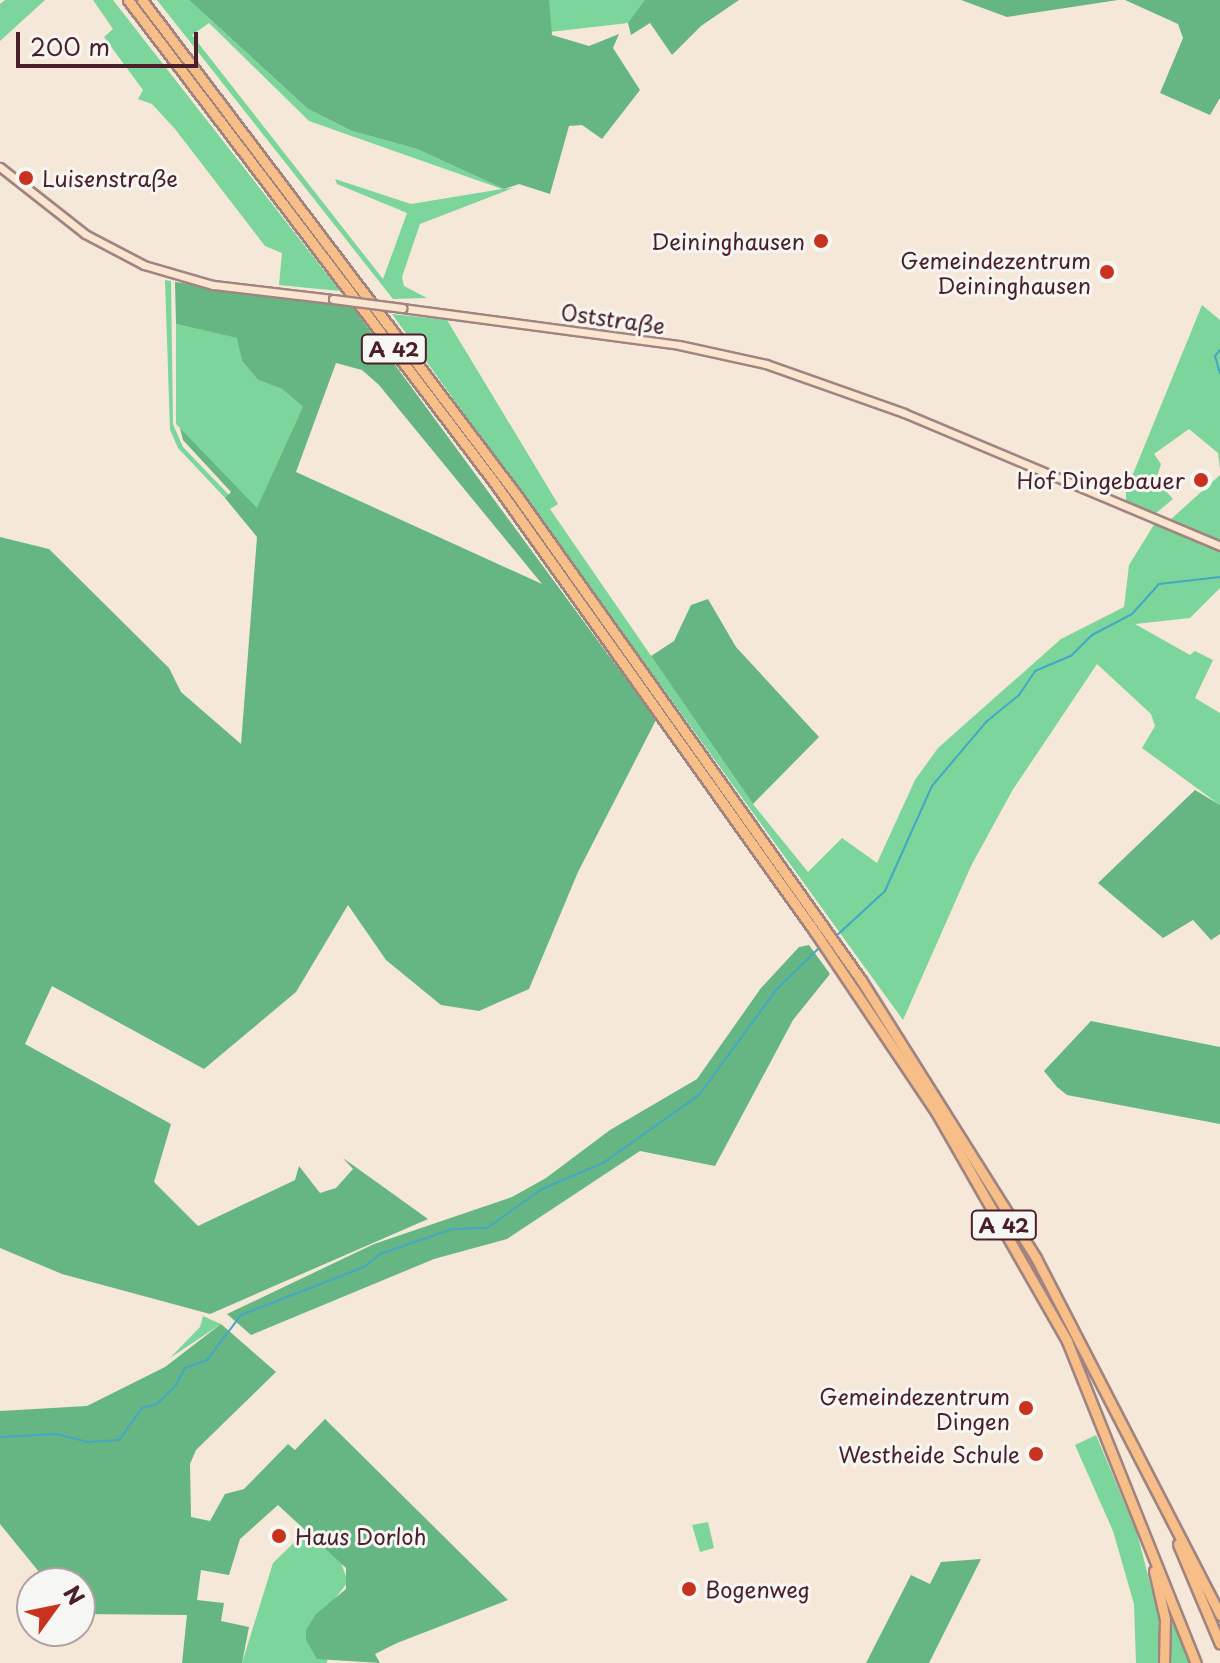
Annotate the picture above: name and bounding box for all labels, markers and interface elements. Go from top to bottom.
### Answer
scale bar [20,16,202,66]
text: 200 m [30,28,110,64]
place label: Luisenstraße [42,165,178,191]
marker: Luisenstraße [17,169,35,187]
place label: Deininghausen [651,228,805,254]
marker: Deininghausen [812,232,830,250]
place label: Gemeindezentrum Deininghausen [900,246,1091,298]
marker: Gemeindezentrum Deininghausen [1098,263,1116,281]
street label: Oststraße [559,298,667,338]
road number: A 42 [360,333,428,365]
place label: Hof Dingebauer [1018,467,1185,493]
marker: Hof Dingebauer [1192,471,1210,489]
road number: A 42 [970,1209,1038,1241]
place label: Gemeindezentrum Dingen [819,1382,1010,1434]
marker: Gemeindezentrum Dingen [1017,1399,1035,1417]
place label: Westheide Schule [838,1441,1020,1467]
marker: Westheide Schule [1027,1445,1045,1463]
place label: Haus Dorloh [295,1523,427,1549]
marker: Haus Dorloh [270,1527,288,1545]
north arrow [16,1567,96,1647]
place label: Bogenweg [705,1576,810,1602]
text: N [56,1578,93,1611]
marker: Bogenweg [680,1580,698,1598]

